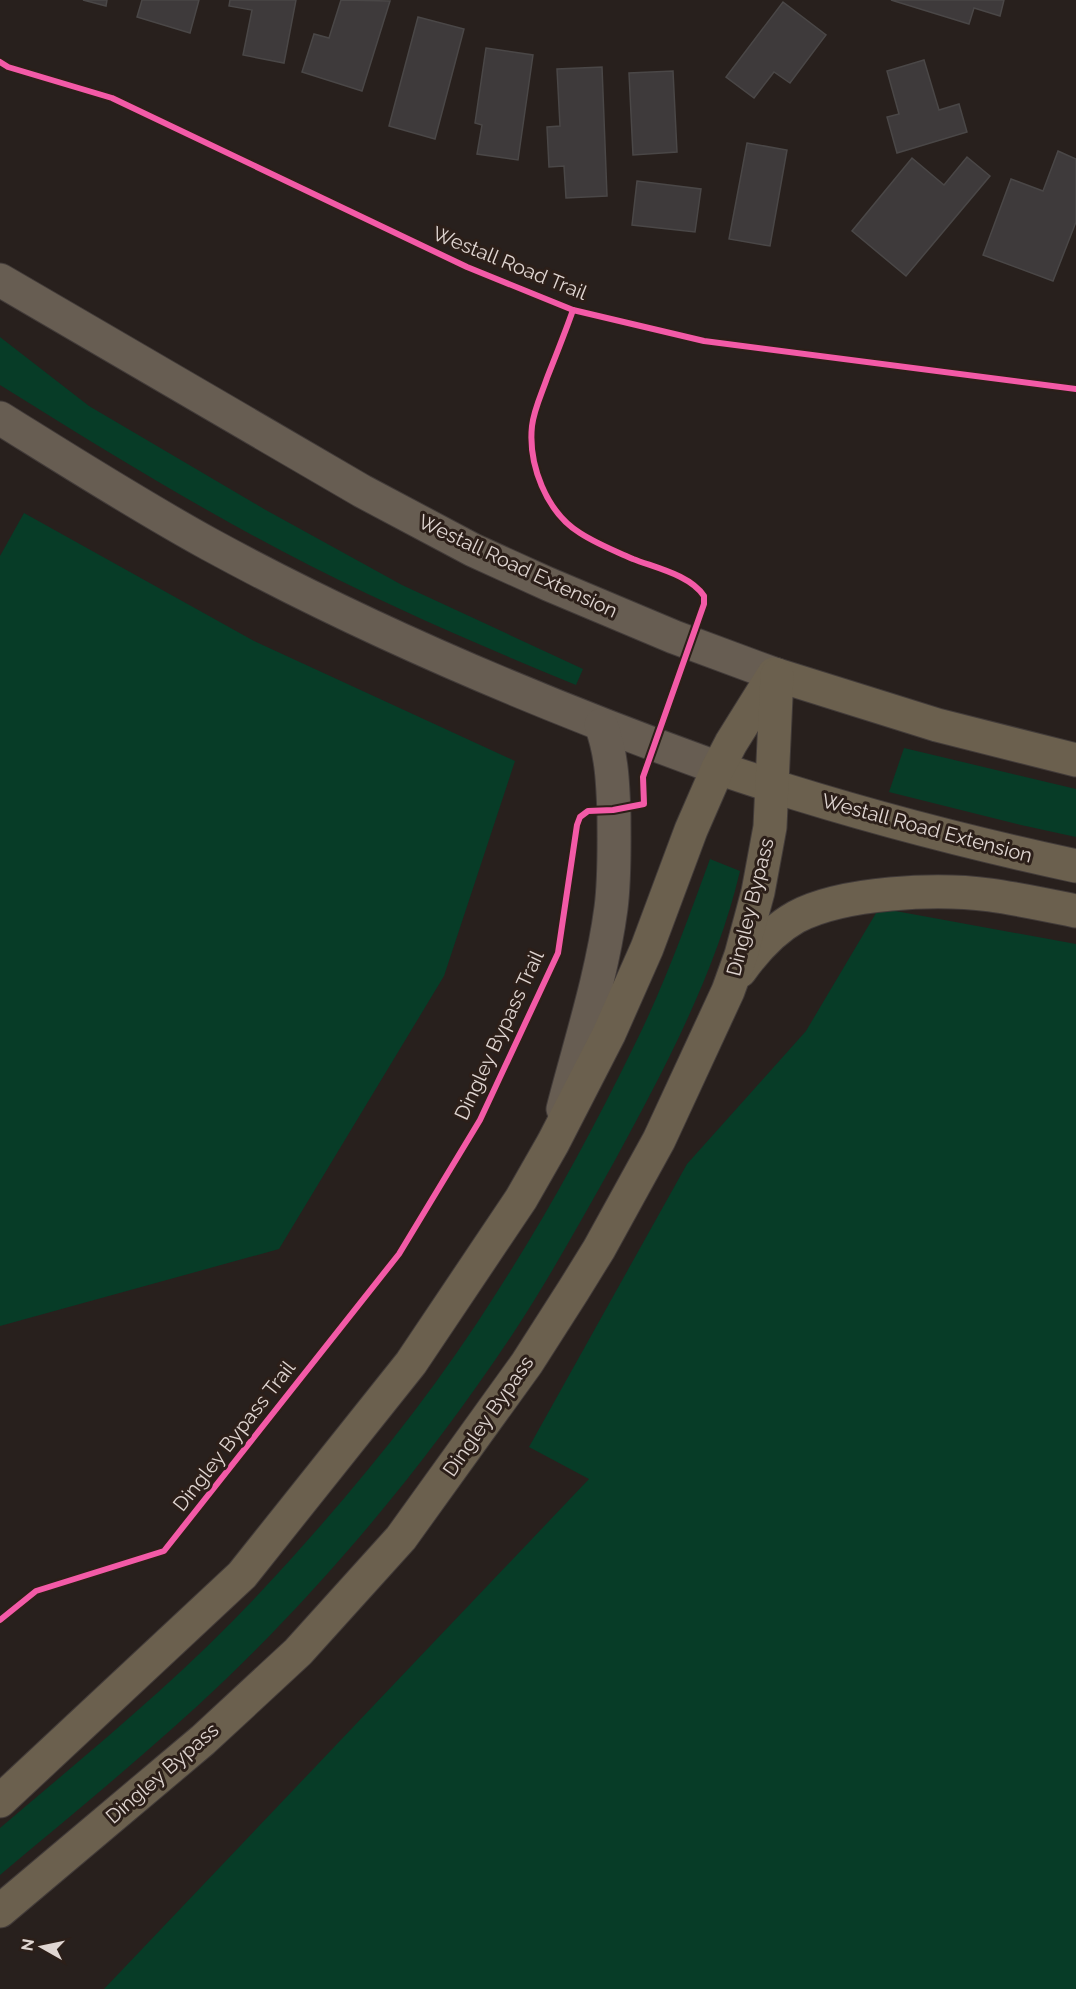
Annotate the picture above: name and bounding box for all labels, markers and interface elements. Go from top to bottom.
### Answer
street label: Westall Road Trail [429,221,591,305]
street label: Westall Road Extension [415,509,621,623]
street label: Westall Road Extension [819,788,1035,868]
street label: Dingley Bypass [721,835,779,979]
street label: Dingley Bypass Trail [449,946,549,1124]
street label: Dingley Bypass [438,1351,538,1481]
street label: Dingley Bypass Trail [168,1356,300,1516]
street label: Dingley Bypass [101,1718,223,1828]
north arrow [12,1917,72,1977]
text: N [17,1937,38,1952]

